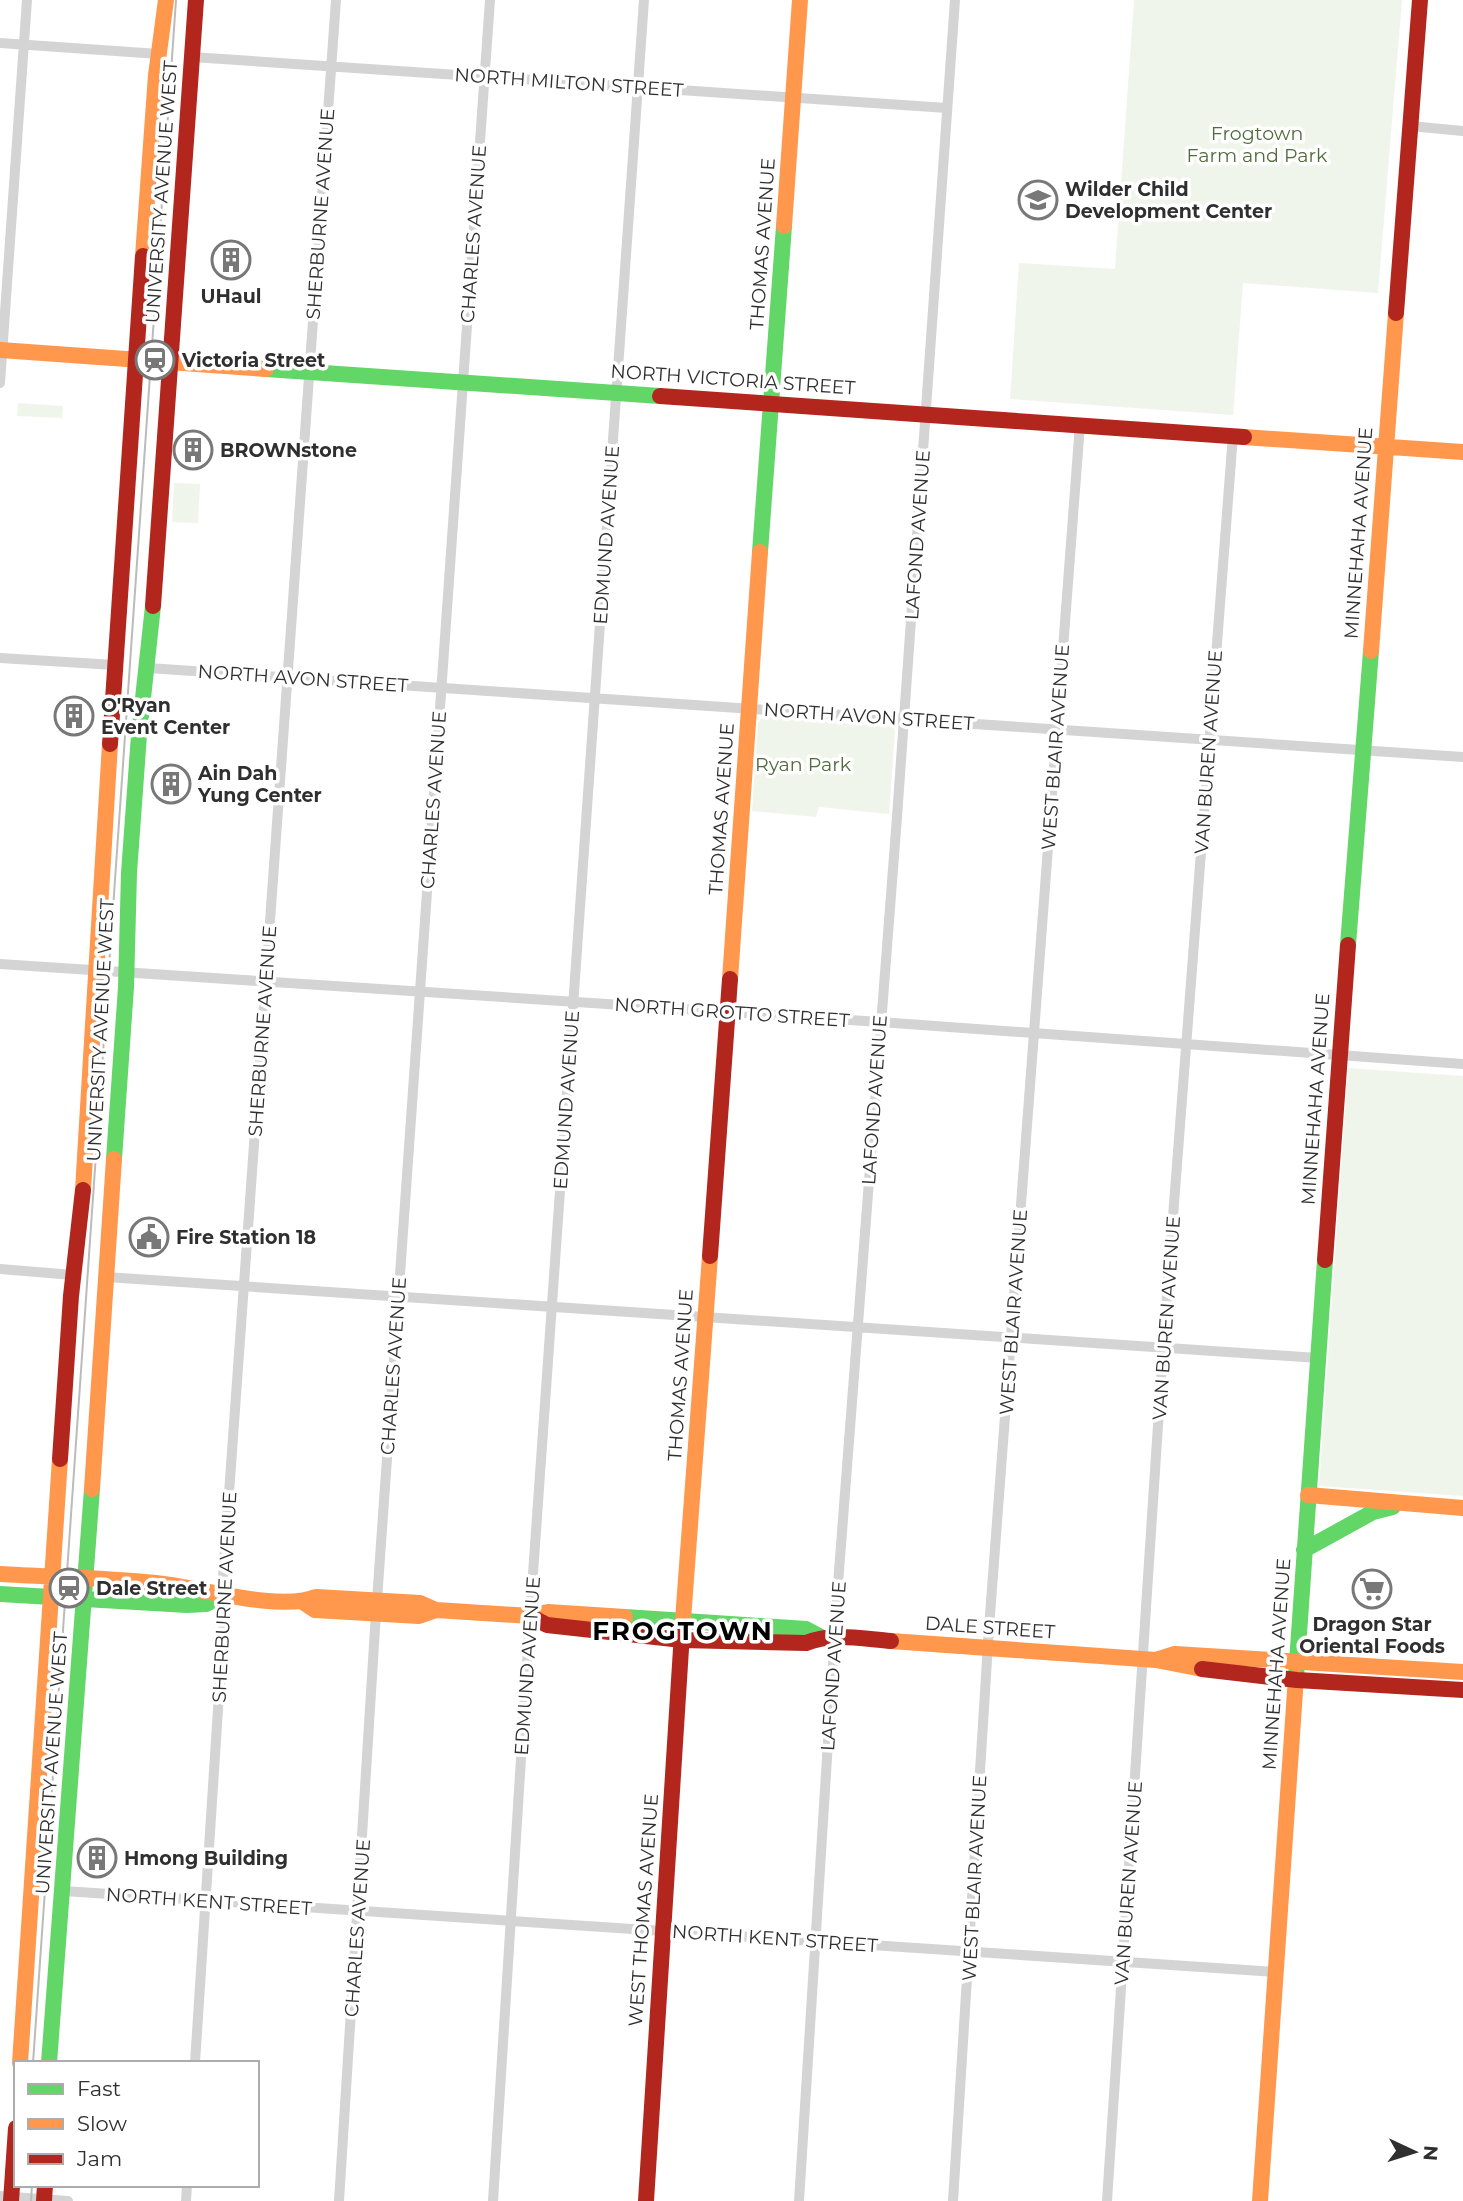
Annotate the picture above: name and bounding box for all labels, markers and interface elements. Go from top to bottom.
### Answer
street label: UNIVERSITY AVENUE WEST [141,60,182,324]
street label: NORTH MILTON STREET [454,63,684,102]
street label: SHERBURNE AVENUE [302,108,339,320]
park label: Frogtown Farm and Park [1187,122,1328,167]
street label: CHARLES AVENUE [456,144,491,324]
street label: THOMAS AVENUE [745,157,780,331]
place label: Wilder Child Development Center [1065,178,1272,223]
school or university icon: Wilder Child Development Center [1017,179,1059,221]
building icon: UHaul [210,239,252,281]
place label: UHaul [201,285,261,308]
station icon: Victoria Street [134,339,176,381]
place label: Victoria Street [181,349,325,372]
street label: NORTH VICTORIA STREET [610,359,856,400]
street label: MINNEHAHA AVENUE [1340,426,1377,640]
building icon: BROWNstone [172,429,214,471]
place label: BROWNstone [220,439,357,462]
street label: EDMUND AVENUE [589,445,624,625]
street label: LAFOND AVENUE [900,449,935,621]
street label: WEST BLAIR AVENUE [1037,643,1074,851]
street label: VAN BUREN AVENUE [1190,649,1227,855]
street label: NORTH AVON STREET [197,660,409,697]
place label: O'Ryan Event Center [101,694,230,739]
building icon: O'Ryan Event Center [53,695,95,737]
street label: NORTH AVON STREET [763,698,975,735]
street label: CHARLES AVENUE [416,710,451,890]
street label: THOMAS AVENUE [704,722,739,896]
park label: Ryan Park [755,753,852,776]
place label: Ain Dah Yung Center [197,762,322,807]
building icon: Ain Dah Yung Center [150,763,192,805]
street label: UNIVERSITY AVENUE WEST [82,898,119,1162]
street label: SHERBURNE AVENUE [244,925,281,1137]
street label: MINNEHAHA AVENUE [1297,992,1334,1206]
street label: NORTH GROTTO STREET [614,993,850,1032]
street label: EDMUND AVENUE [549,1010,584,1190]
street label: LAFOND AVENUE [857,1014,892,1186]
street label: WEST BLAIR AVENUE [995,1208,1032,1416]
street label: VAN BUREN AVENUE [1148,1215,1185,1421]
public building icon: Fire Station 18 [128,1216,170,1258]
place label: Fire Station 18 [176,1226,316,1249]
street label: CHARLES AVENUE [376,1276,411,1456]
street label: THOMAS AVENUE [663,1288,698,1462]
street label: SHERBURNE AVENUE [207,1491,242,1703]
street label: MINNEHAHA AVENUE [1258,1557,1295,1771]
station icon: Dale Street [48,1567,90,1609]
supermarket icon: Dragon Star Oriental Foods [1351,1568,1393,1610]
street label: EDMUND AVENUE [510,1576,545,1756]
place label: Dale Street [96,1577,207,1600]
street label: LAFOND AVENUE [816,1580,851,1752]
street label: DALE STREET [924,1611,1056,1644]
place label: Dragon Star Oriental Foods [1299,1613,1445,1658]
district label: FROGTOWN [592,1615,774,1647]
street label: UNIVERSITY AVENUE WEST [31,1631,72,1895]
street label: WEST BLAIR AVENUE [958,1774,991,1982]
street label: VAN BUREN AVENUE [1110,1780,1147,1986]
street label: WEST THOMAS AVENUE [624,1793,663,2027]
building icon: Hmong Building [76,1837,118,1879]
street label: CHARLES AVENUE [340,1838,375,2018]
place label: Hmong Building [124,1847,288,1870]
street label: NORTH KENT STREET [105,1883,313,1920]
street label: NORTH KENT STREET [671,1920,879,1957]
legend [14,2061,259,2187]
text: Fast [77,2076,121,2101]
text: Slow [77,2111,127,2136]
north arrow [1379,2117,1449,2187]
text: N [1418,2145,1442,2162]
text: Jam [76,2146,122,2171]

